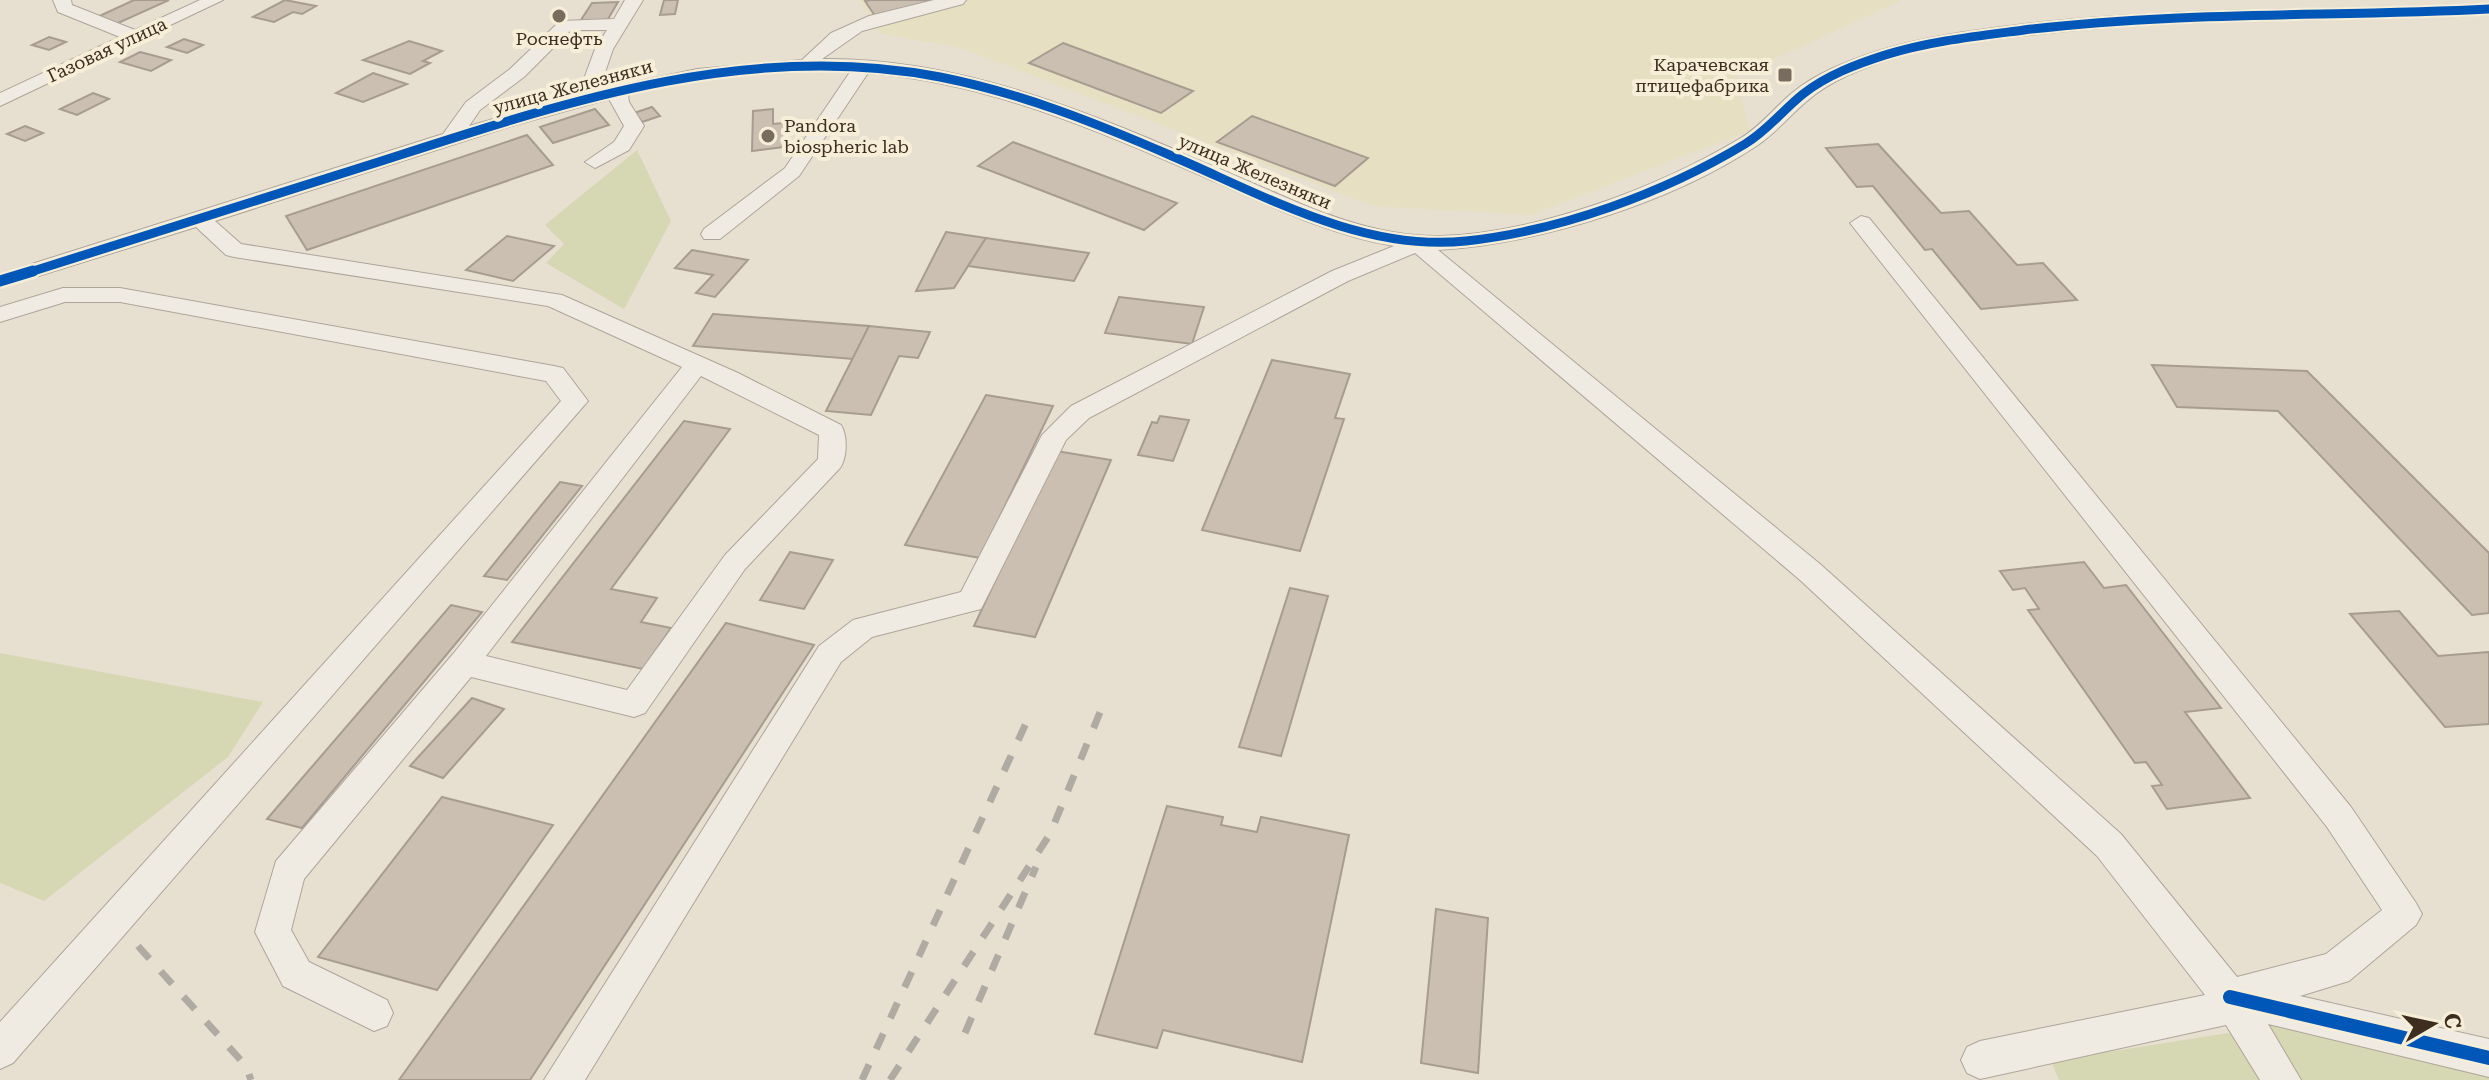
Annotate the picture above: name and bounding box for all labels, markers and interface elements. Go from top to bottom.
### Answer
marker: Роснефть [550,7,568,25]
street label: Газовая улица [44,13,170,86]
place label: Роснефть [516,28,603,49]
place label: Карачевская птицефабрика [1635,54,1769,96]
street label: улица Железняки [491,55,655,118]
marker: Карачевская птицефабрика [1776,66,1794,84]
place label: Pandora biospheric lab [784,115,909,157]
marker: Pandora biospheric lab [759,127,777,145]
street label: улица Железняки [1176,130,1335,213]
north arrow [2393,984,2473,1064]
text: С [2439,1011,2466,1031]

